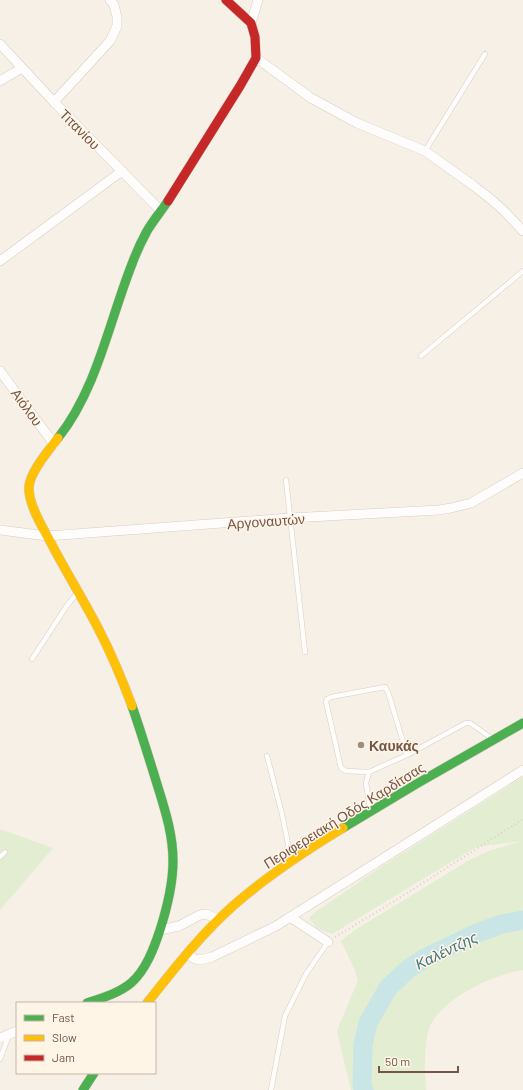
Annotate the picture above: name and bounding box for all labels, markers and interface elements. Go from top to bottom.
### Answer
street label: Τιτανίου [56,105,104,153]
street label: Αιόλου [8,385,46,429]
street label: Αργοναυτών [226,510,306,532]
place label: Καυκάς [369,737,419,754]
marker: Καυκάς [356,740,366,750]
street label: Περιφερειακή Οδός Καρδίτσας [260,758,428,872]
water label: Καλέντζης [412,927,481,973]
legend [16,1002,156,1074]
text: Fast [52,1010,75,1024]
text: Slow [52,1030,77,1044]
scale bar [379,1048,458,1074]
text: Jam [52,1050,75,1064]
text: 50 m [385,1054,410,1068]

